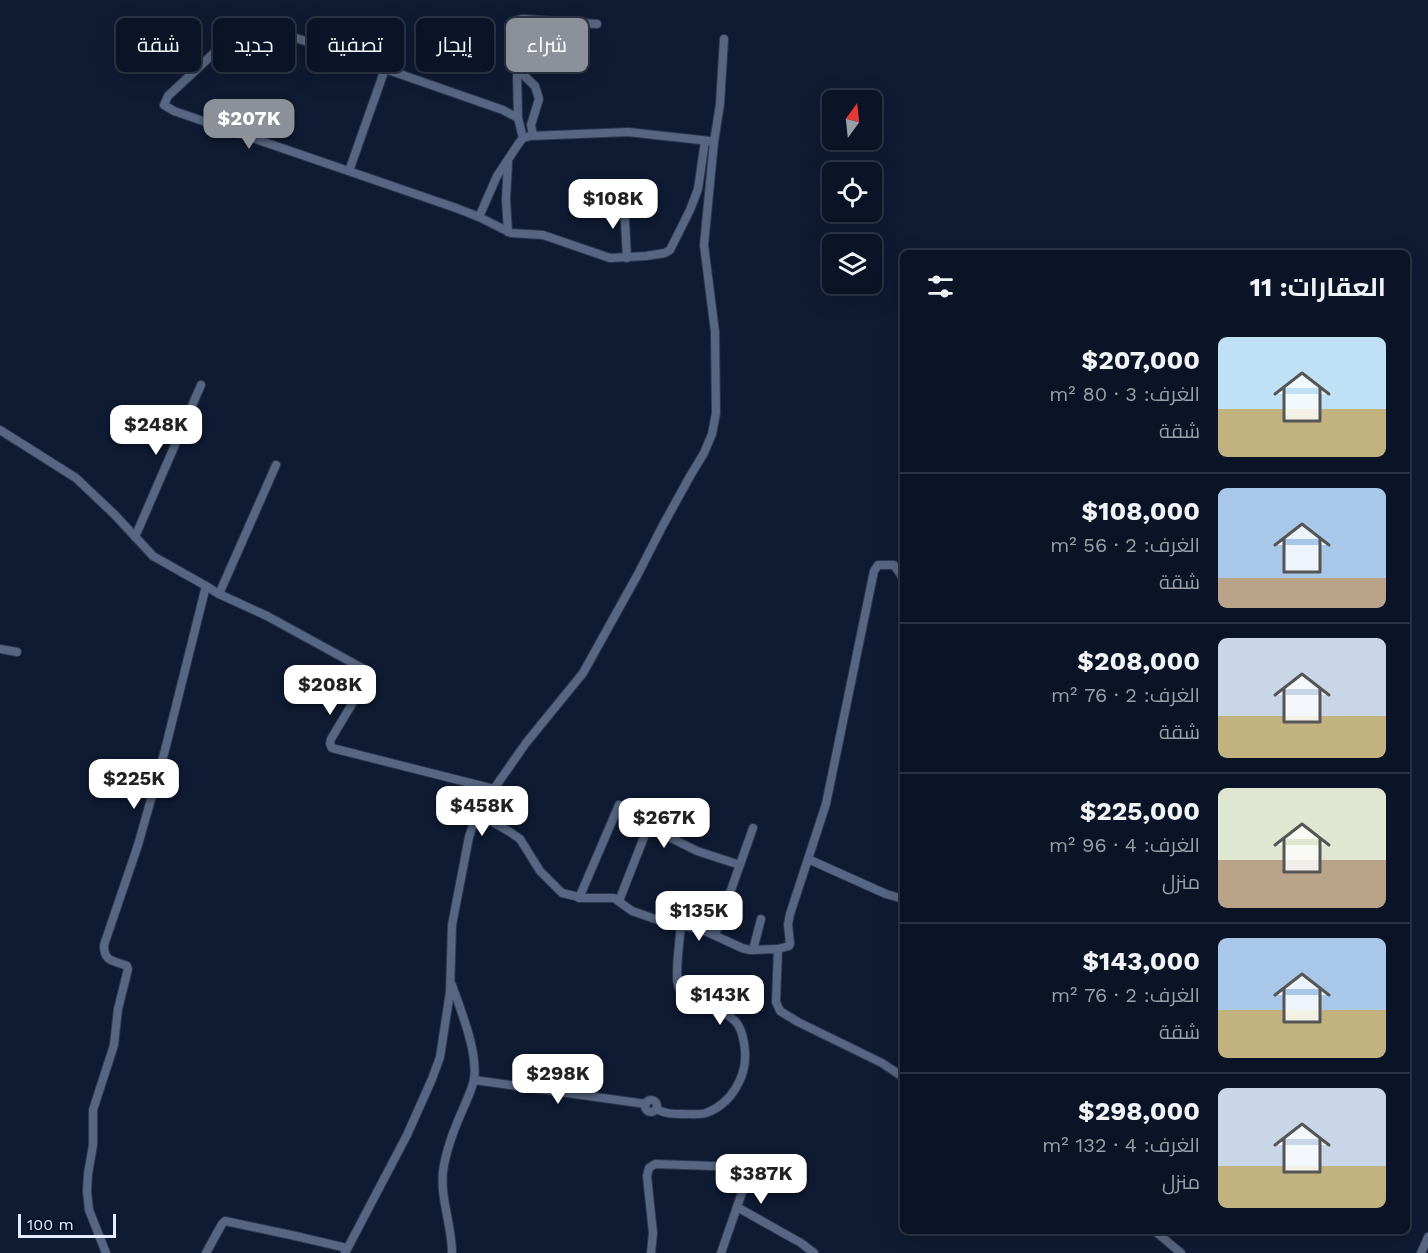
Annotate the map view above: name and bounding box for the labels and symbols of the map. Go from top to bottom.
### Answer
north arrow [822,90,882,150]
pin: $207K [207,99,291,150]
pin: $108K [571,179,655,230]
pin: $248K [114,405,198,456]
pin: $208K [288,665,372,716]
pin: $225K [92,759,176,810]
pin: $458K [440,786,524,837]
pin: $267K [622,798,706,849]
pin: $135K [657,891,741,942]
pin: $143K [678,975,762,1026]
pin: $298K [516,1054,600,1105]
pin: $387K [719,1154,803,1205]
scale bar [18,1211,116,1238]

